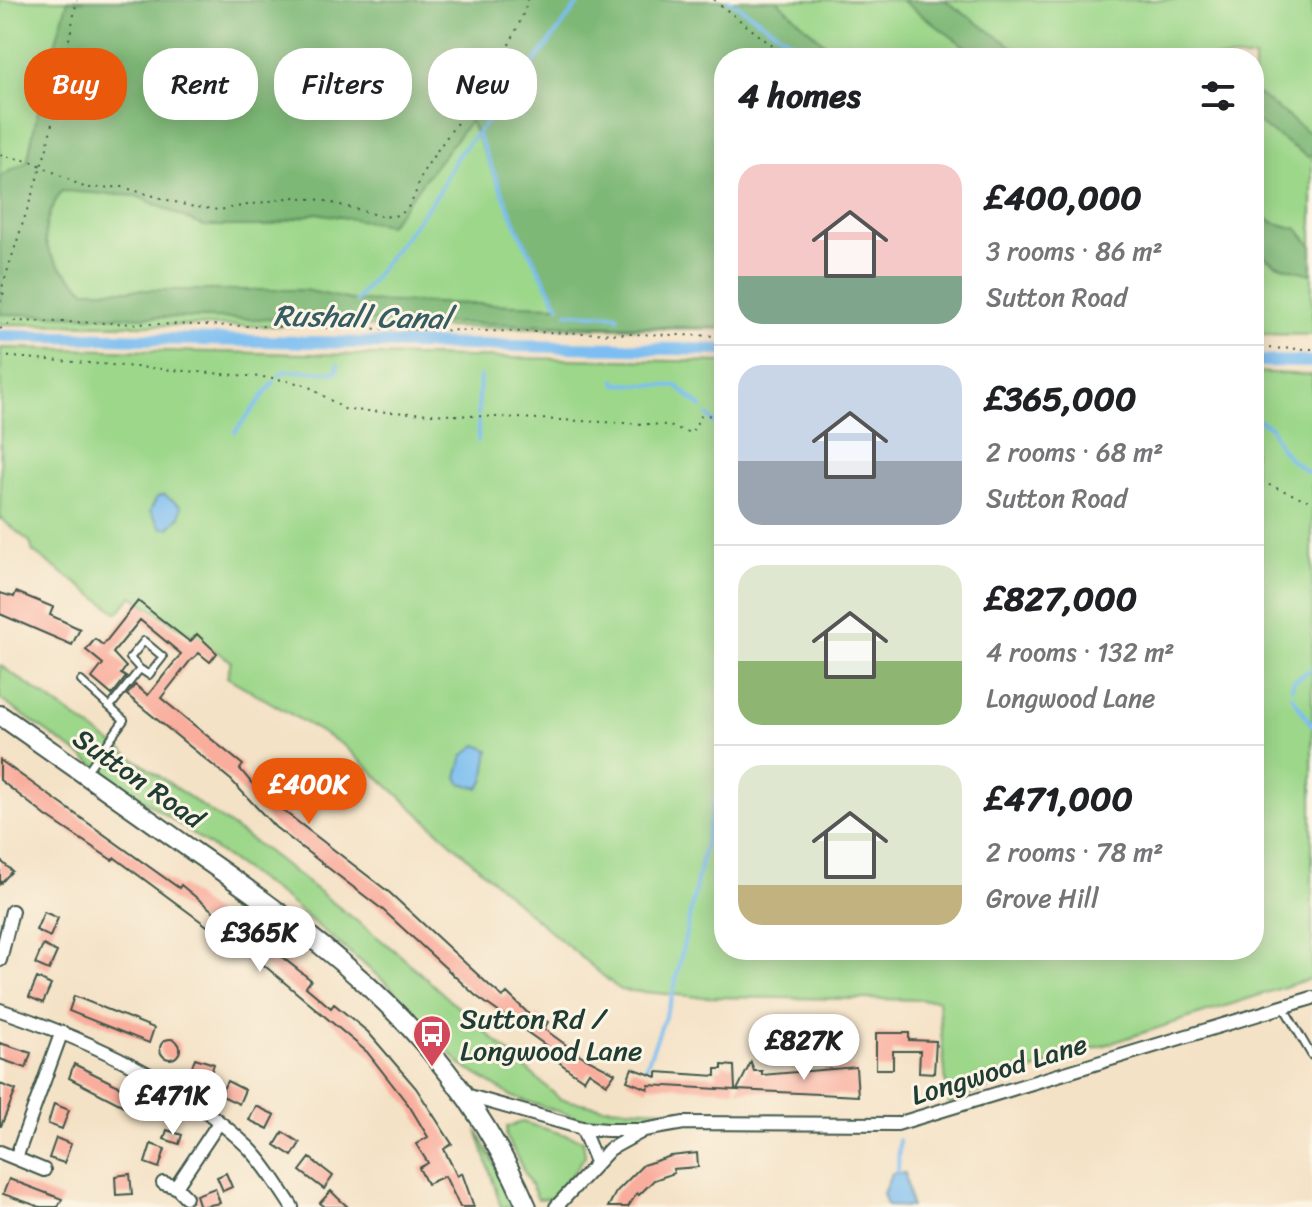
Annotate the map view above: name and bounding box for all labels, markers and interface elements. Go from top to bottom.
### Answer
chip: Buy [24,48,127,120]
chip: Rent [143,48,258,120]
chip: Filters [274,48,412,120]
chip: New [428,48,537,120]
text: 4 homes [738,66,861,126]
icon: filters [1196,74,1240,118]
text: £400,000 [986,168,1142,228]
icon: home [802,196,898,292]
text: 3 rooms · 86 m² [986,228,1163,274]
text: Sutton Road [986,274,1127,320]
water label: Rushall Canal [273,288,458,346]
text: £365,000 [986,369,1136,429]
icon: home [802,397,898,493]
text: 2 rooms · 68 m² [986,429,1163,475]
text: Sutton Road [986,475,1127,521]
text: £827,000 [986,569,1137,629]
icon: home [802,597,898,693]
text: 4 rooms · 132 m² [986,629,1175,675]
text: Longwood Lane [986,675,1155,721]
street label: Sutton Road [62,715,217,843]
pin: £400K [253,758,365,826]
text: £400K [270,761,348,807]
text: £471,000 [986,769,1133,829]
icon: home [802,797,898,893]
text: 2 rooms · 78 m² [986,829,1163,875]
text: Grove Hill [986,875,1099,921]
pin: £365K [204,906,316,974]
text: £365K [223,909,297,955]
place label: Sutton Rd / Longwood Lane [460,994,642,1075]
bus stop icon: Sutton Rd / Longwood Lane [411,1013,453,1068]
pin: £827K [748,1014,860,1082]
text: £827K [766,1017,842,1063]
street label: Longwood Lane [905,1019,1093,1120]
pin: £471K [117,1069,229,1137]
text: £471K [137,1072,209,1118]

